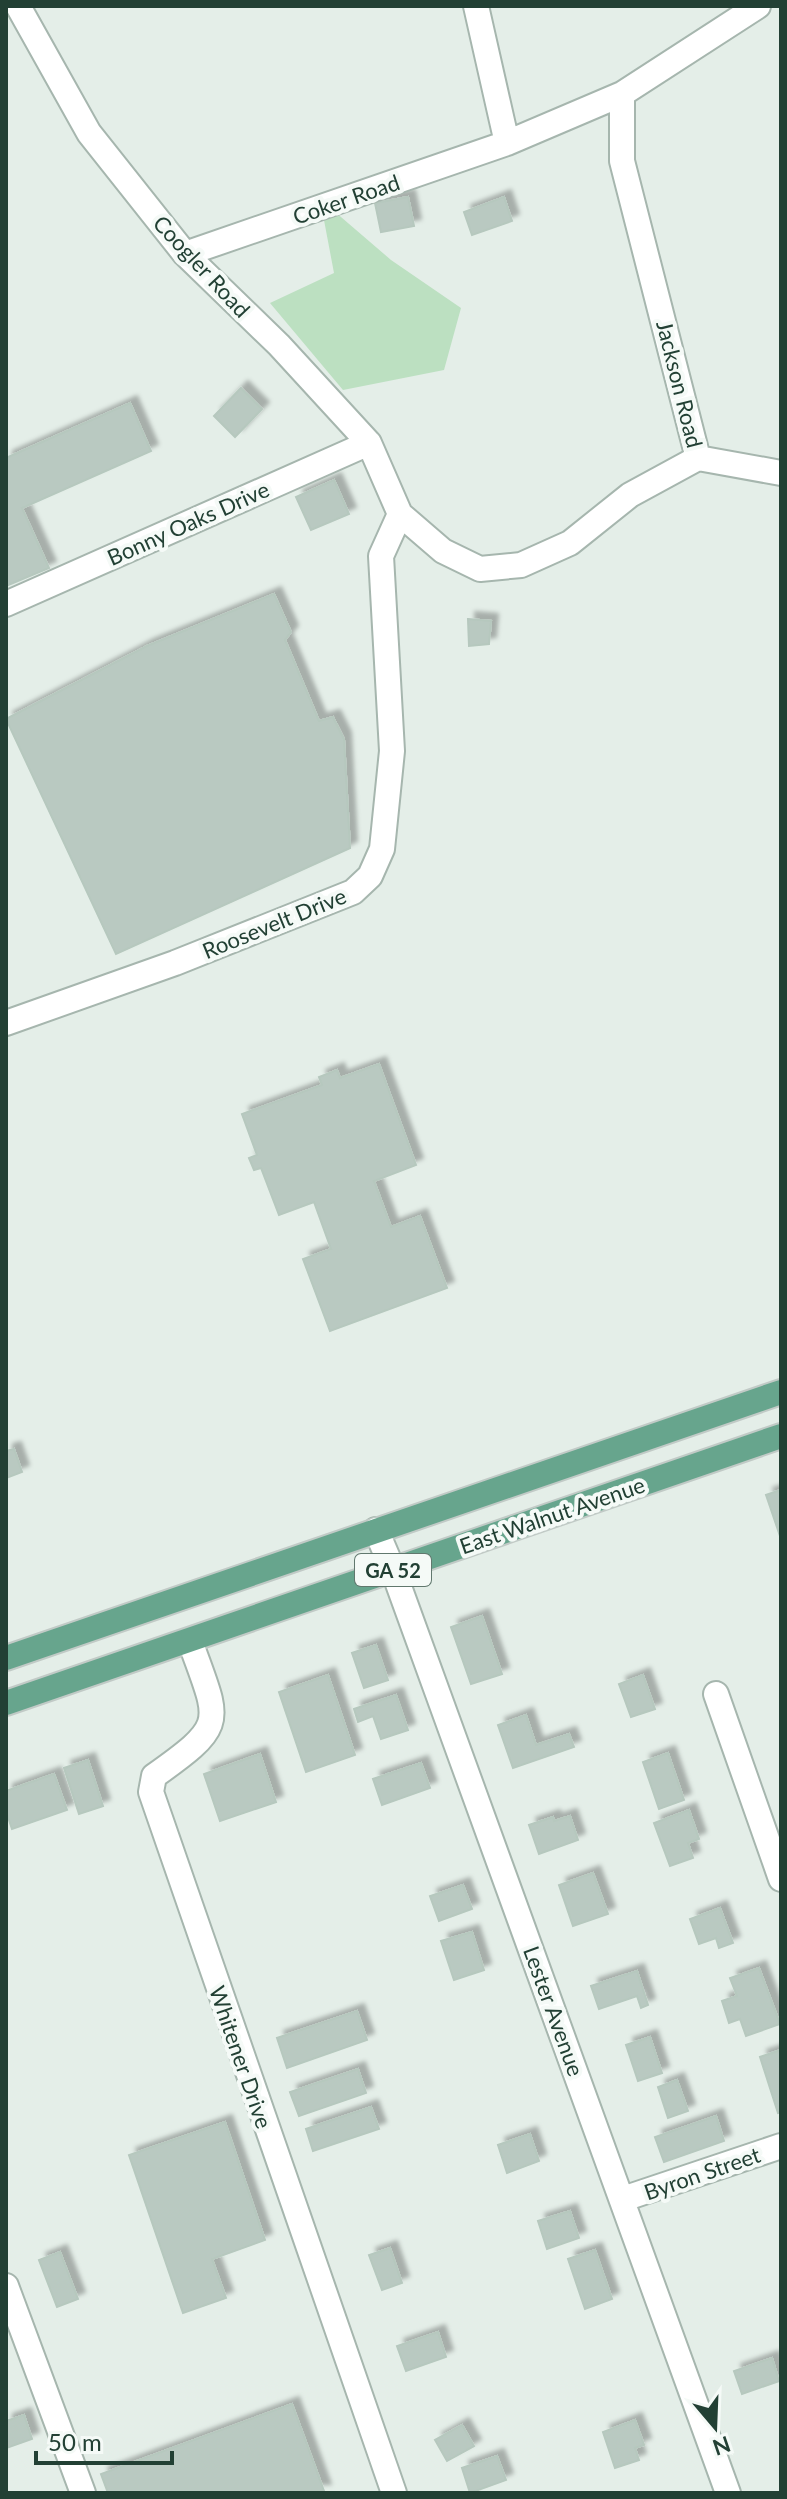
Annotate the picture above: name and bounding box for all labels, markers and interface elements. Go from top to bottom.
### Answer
street label: Coker Road [289,168,403,230]
street label: Coogler Road [148,209,256,323]
street label: Jackson Road [651,318,709,450]
street label: Bonny Oaks Drive [103,475,273,571]
street label: Roosevelt Drive [198,882,350,964]
street label: East Walnut Avenue [456,1471,648,1559]
road number: GA 52 [355,1554,431,1586]
street label: Lester Avenue [518,1942,590,2080]
street label: Whitener Drive [204,1982,278,2132]
street label: Byron Street [640,2140,764,2205]
north arrow [675,2387,755,2467]
scale bar [36,2415,172,2465]
text: 50 m [48,2427,102,2456]
text: N [709,2431,734,2462]

